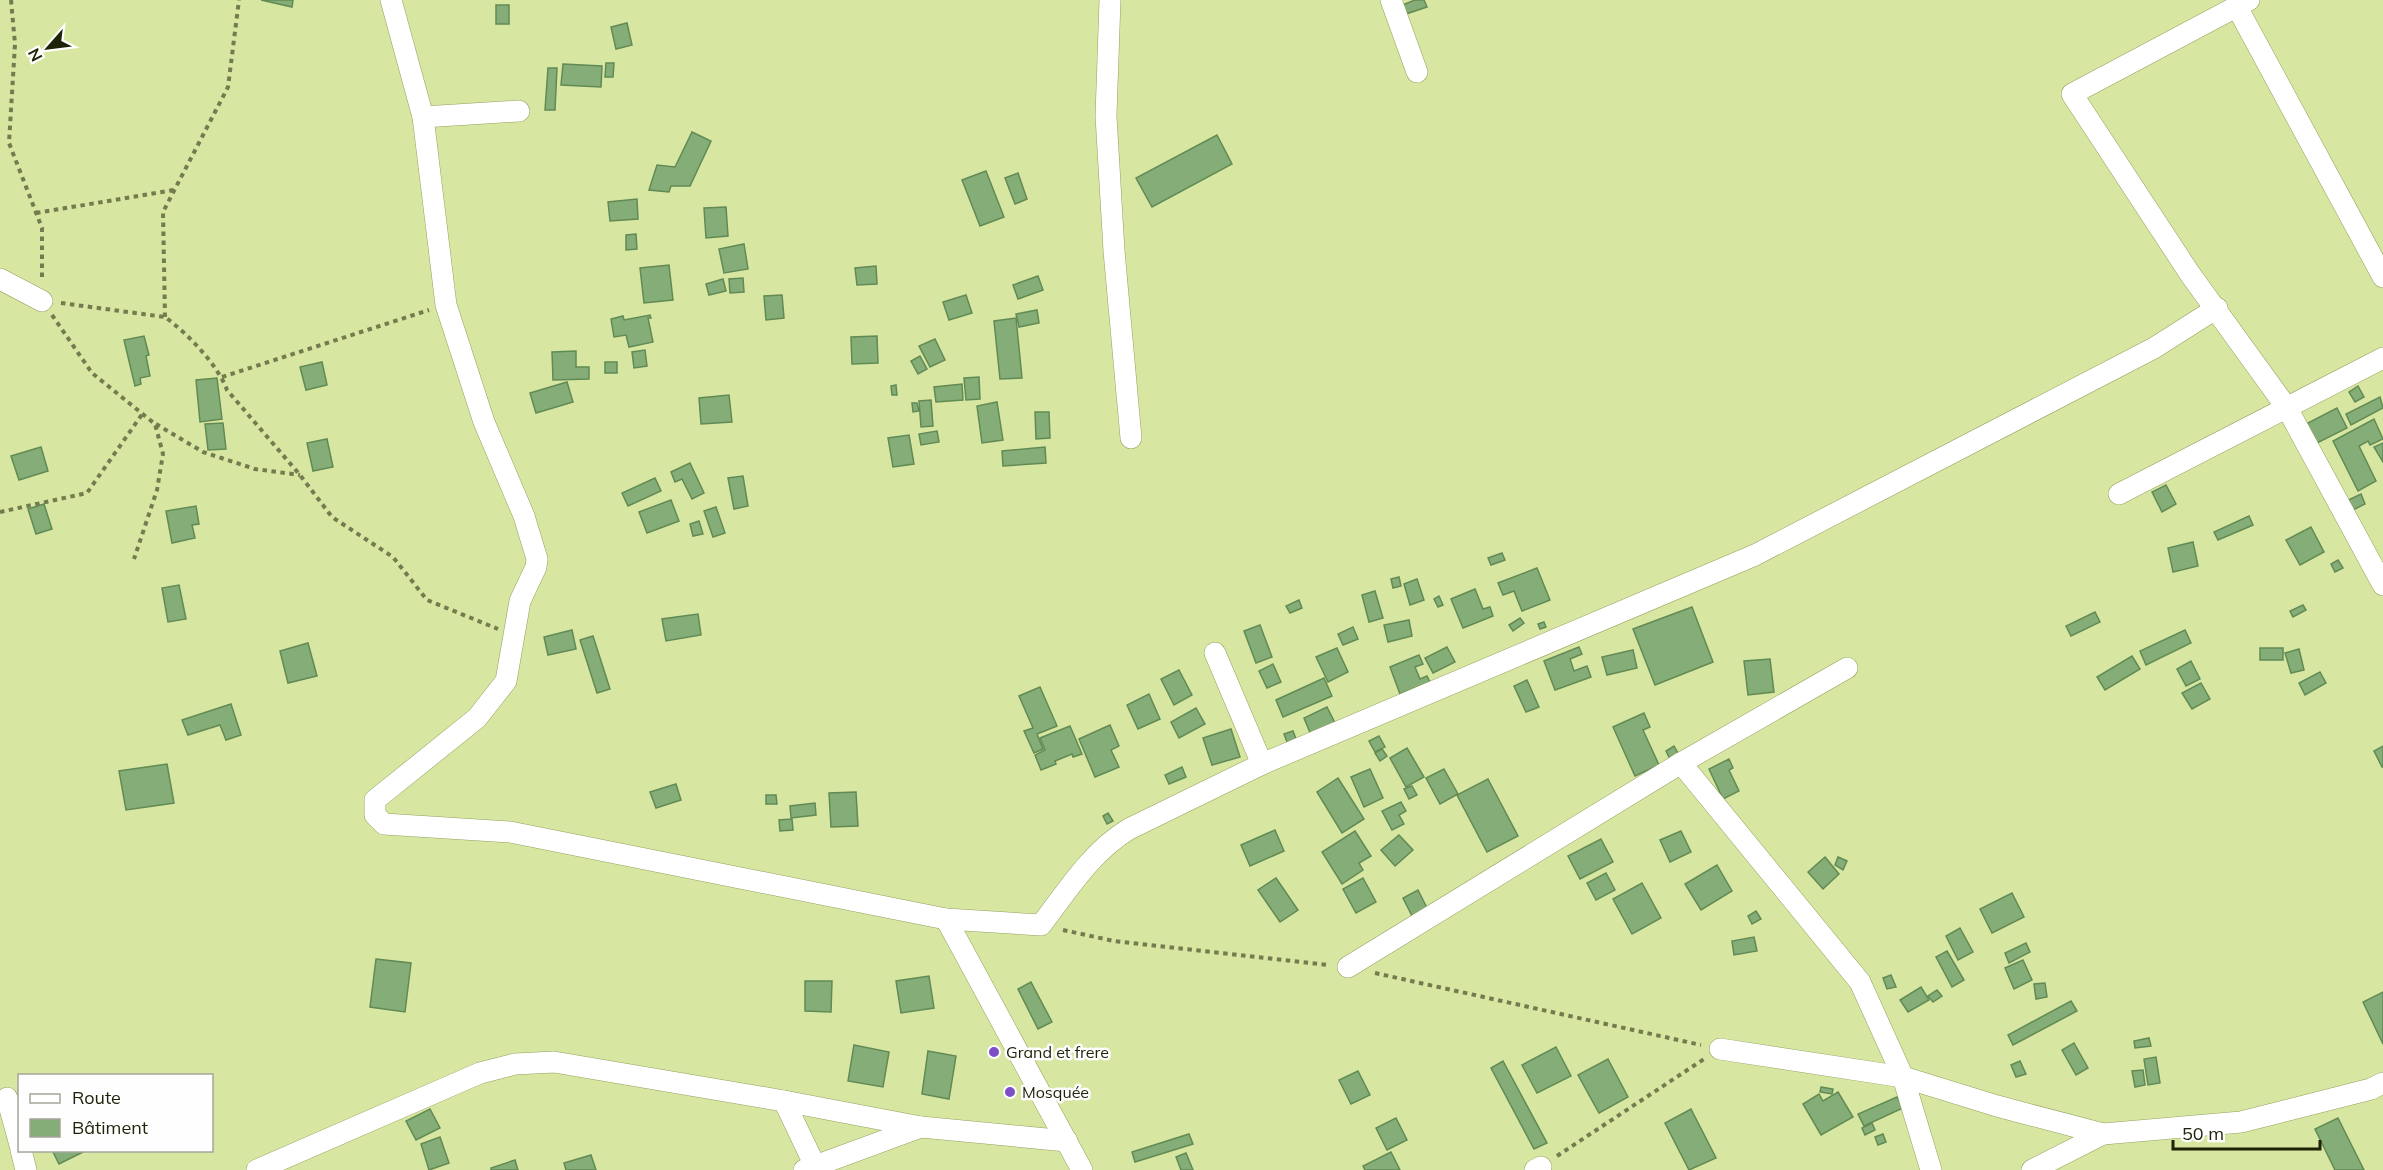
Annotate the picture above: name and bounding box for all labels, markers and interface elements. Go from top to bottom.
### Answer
north arrow [18,18,78,78]
text: N [23,45,46,65]
place label: Grand et frere [1006,1042,1109,1062]
marker: Grand et frere [987,1045,1001,1059]
legend [18,1074,213,1152]
place label: Mosquée [1022,1082,1089,1102]
marker: Mosquée [1003,1085,1017,1099]
text: Route [72,1086,121,1109]
scale bar [2173,1113,2320,1151]
text: Bâtiment [72,1116,148,1139]
text: 50 m [2182,1122,2224,1145]

